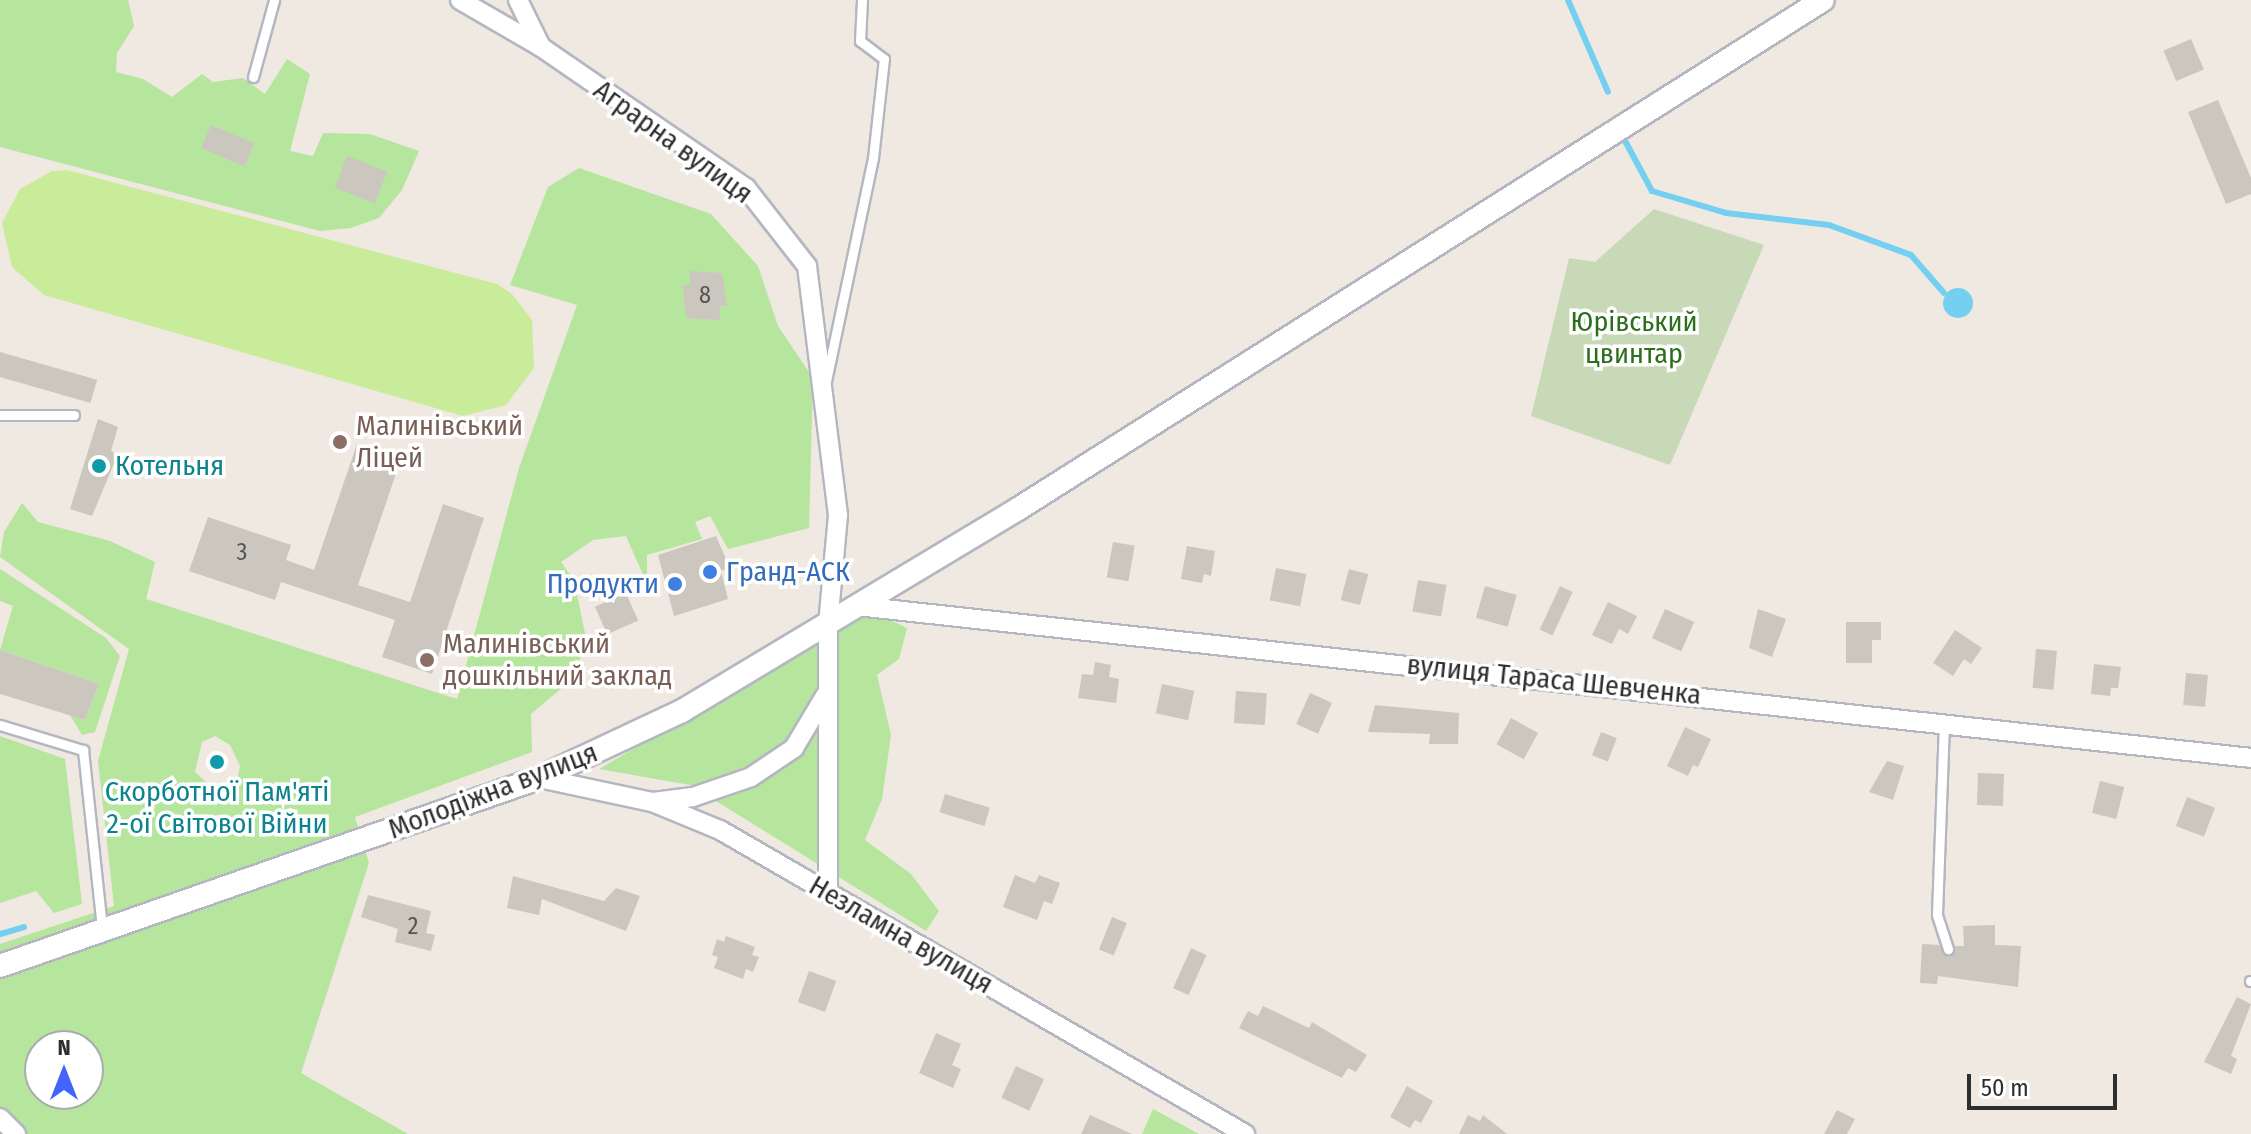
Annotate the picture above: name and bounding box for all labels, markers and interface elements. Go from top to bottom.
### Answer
street label: Аграрна вулиця [587,73,759,211]
house number: 8 [699,282,711,310]
park label: Юрівський цвинтар [1571,305,1697,371]
place label: Малинівський Ліцей [356,409,523,475]
marker: Малинівський Ліцей [331,433,349,451]
place label: Котельня [115,449,224,483]
marker: Котельня [90,457,108,475]
house number: 3 [237,539,247,567]
place label: Гранд-АСК [726,555,850,589]
marker: Гранд-АСК [701,563,719,581]
place label: Продукти [547,567,659,601]
marker: Продукти [666,575,684,593]
place label: Малинівський дошкільний заклад [443,627,672,693]
street label: вулиця Тараса Шевченка [1405,648,1703,712]
marker: Малинівський дошкільний заклад [418,651,436,669]
street label: Молодіжна вулиця [384,736,602,846]
marker: Скорботної Пам'яті 2-ої Світової Війни [208,753,226,771]
place label: Скорботної Пам'яті 2-ої Світової Війни [105,775,329,841]
street label: Незламна вулиця [803,869,999,1001]
house number: 2 [408,913,418,941]
north arrow [24,1030,104,1110]
text: N [57,1034,71,1061]
scale bar [1971,1058,2121,1108]
text: 50 m [1981,1074,2029,1102]

